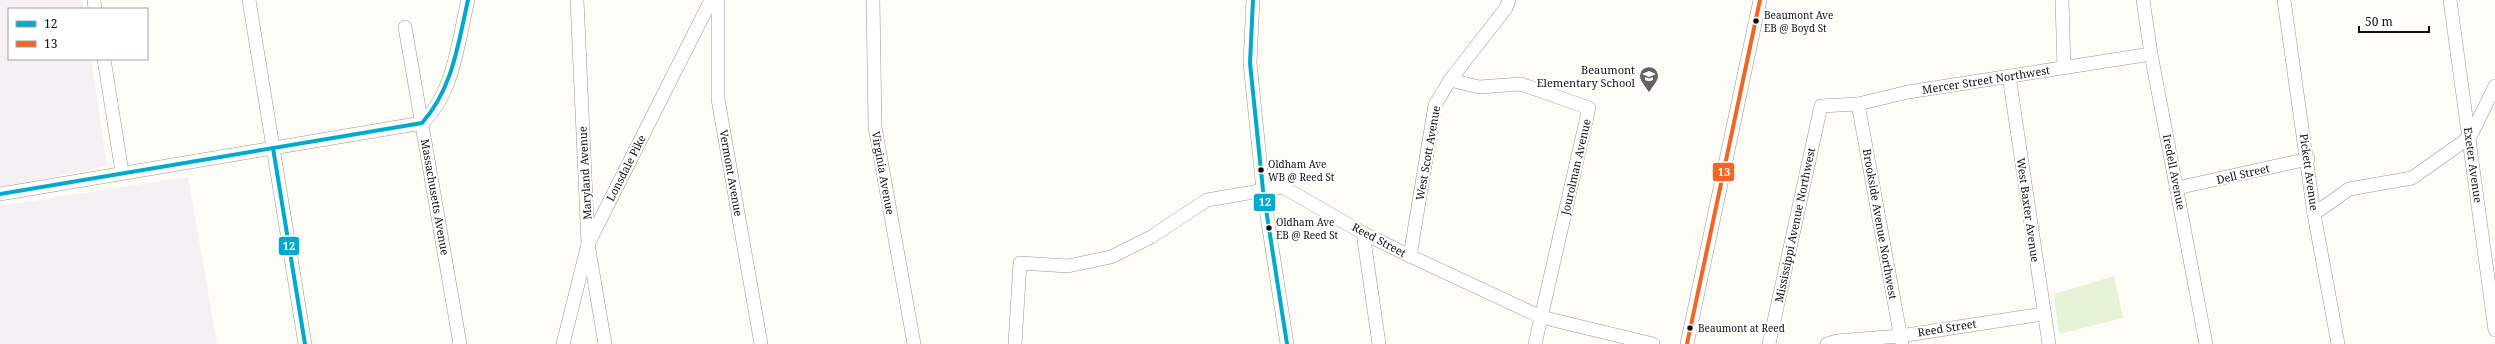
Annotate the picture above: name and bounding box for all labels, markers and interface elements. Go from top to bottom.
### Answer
legend [8,8,148,60]
place label: Beaumont Ave EB @ Boyd St [1764,8,1833,35]
scale bar [2359,8,2429,34]
text: 50 m [2365,13,2393,30]
text: 12 [44,15,57,32]
marker: Beaumont Ave EB @ Boyd St [1751,16,1761,26]
text: 13 [44,35,58,52]
place label: Beaumont Elementary School [1537,62,1636,90]
street label: Mercer Street Northwest [1921,62,2051,97]
school or university icon: Beaumont Elementary School [1638,65,1660,93]
street label: West Scott Avenue [1412,104,1443,202]
street label: Jourolman Avenue [1557,117,1594,217]
street label: Maryland Avenue [575,126,594,220]
street label: Exeter Avenue [2461,126,2486,204]
street label: Vermont Avenue [716,128,747,218]
street label: Virginia Avenue [869,130,898,216]
street label: Lonsdale Pike [602,132,649,204]
street label: Pickett Avenue [2297,132,2322,212]
street label: Iredell Avenue [2160,133,2189,211]
street label: Massachusetts Avenue [418,138,453,256]
street label: Mississippi Avenue Northwest [1771,146,1818,304]
street label: Brookside Avenue Northwest [1860,147,1901,300]
place label: Oldham Ave WB @ Reed St [1268,157,1335,184]
street label: West Baxter Avenue [2014,157,2043,263]
street label: Dell Street [2215,160,2271,187]
line badge: 13 [1712,162,1735,182]
text: 13 [1718,164,1730,179]
marker: Oldham Ave WB @ Reed St [1256,165,1266,175]
line badge: 12 [1253,193,1276,212]
text: 12 [1259,194,1271,209]
place label: Oldham Ave EB @ Reed St [1276,215,1339,242]
street label: Reed Street [1350,219,1409,260]
marker: Oldham Ave EB @ Reed St [1264,223,1274,233]
line badge: 12 [278,236,300,256]
text: 12 [283,238,295,253]
street label: Reed Street [1916,315,1977,340]
place label: Beaumont at Reed [1698,321,1785,335]
marker: Beaumont at Reed [1685,323,1695,333]

